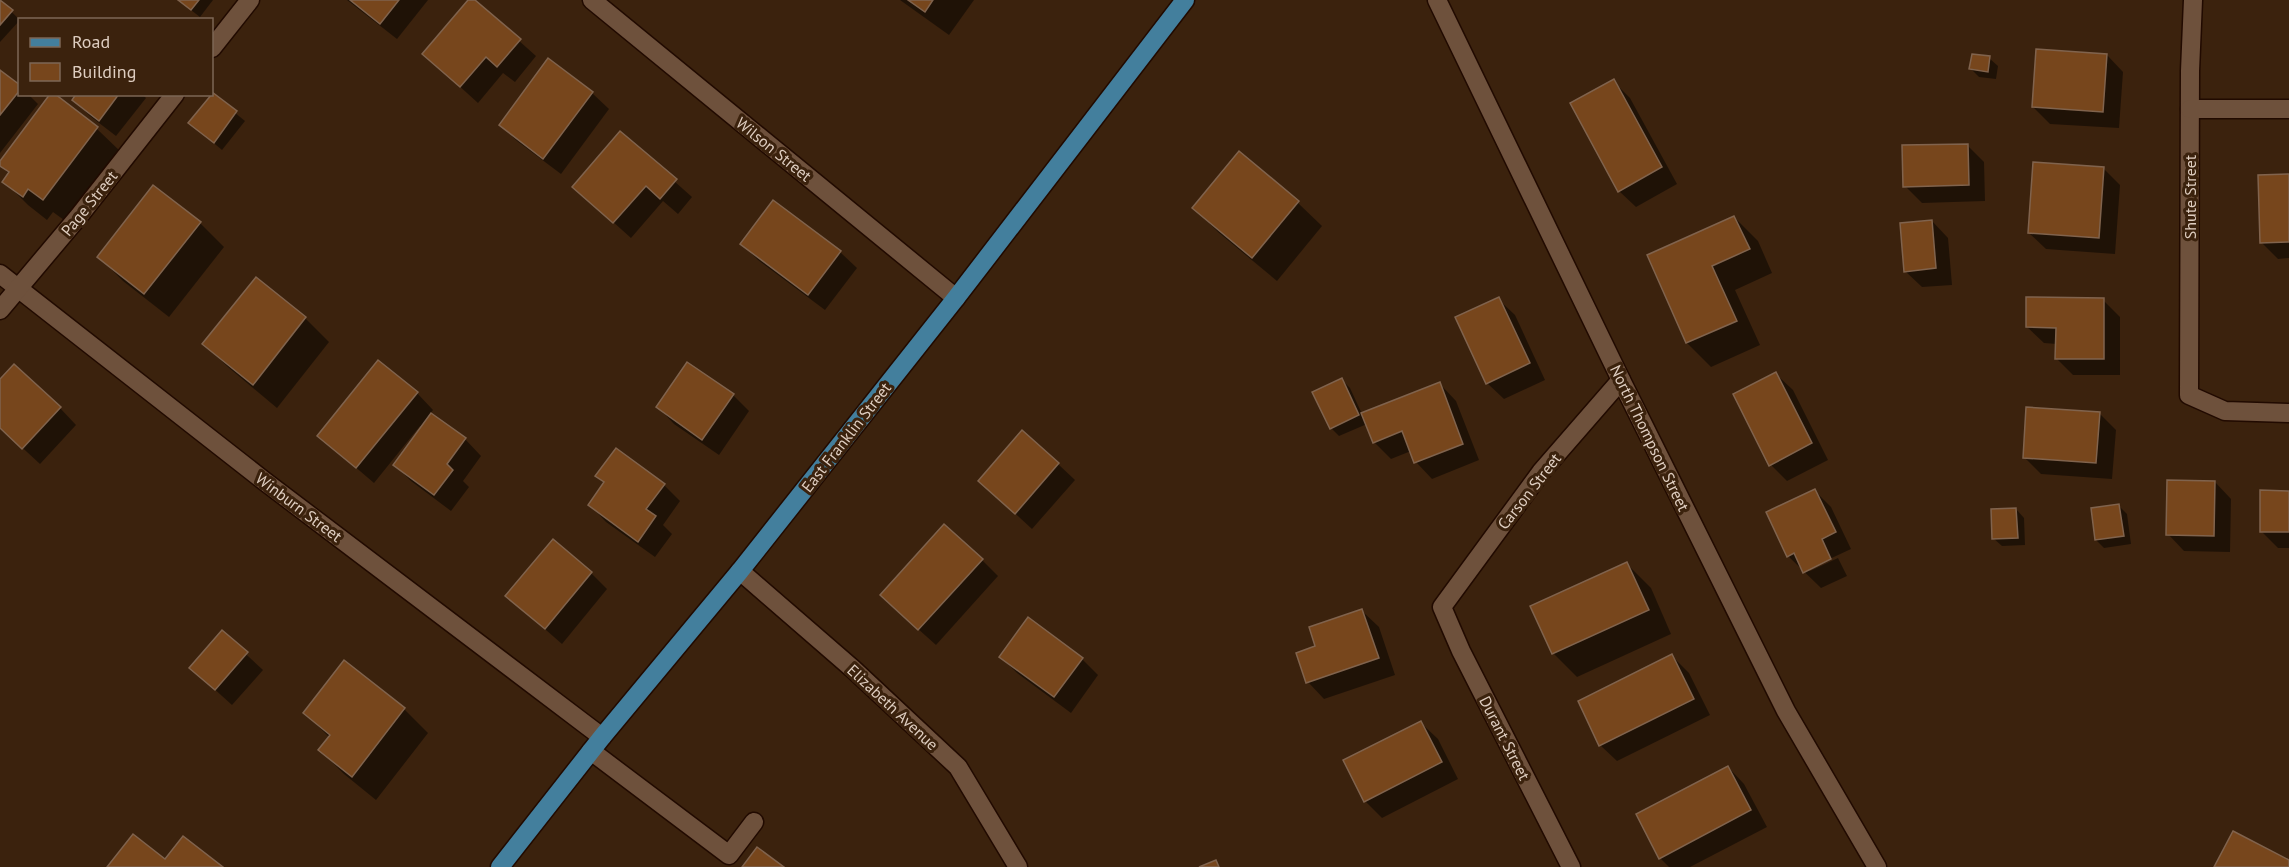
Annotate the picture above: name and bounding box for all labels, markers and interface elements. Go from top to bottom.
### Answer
legend [18,18,213,96]
text: Road [72,30,110,53]
text: Building [72,60,136,83]
street label: Wilson Street [732,112,816,186]
street label: Shute Street [2180,154,2200,239]
street label: Page Street [57,166,122,240]
street label: North Thompson Street [1606,362,1694,515]
street label: East Franklin Street [797,378,895,496]
street label: Carson Street [1493,448,1565,533]
street label: Winburn Street [252,468,347,546]
street label: Elizabeth Avenue [843,660,943,754]
street label: Durant Street [1475,693,1535,784]

